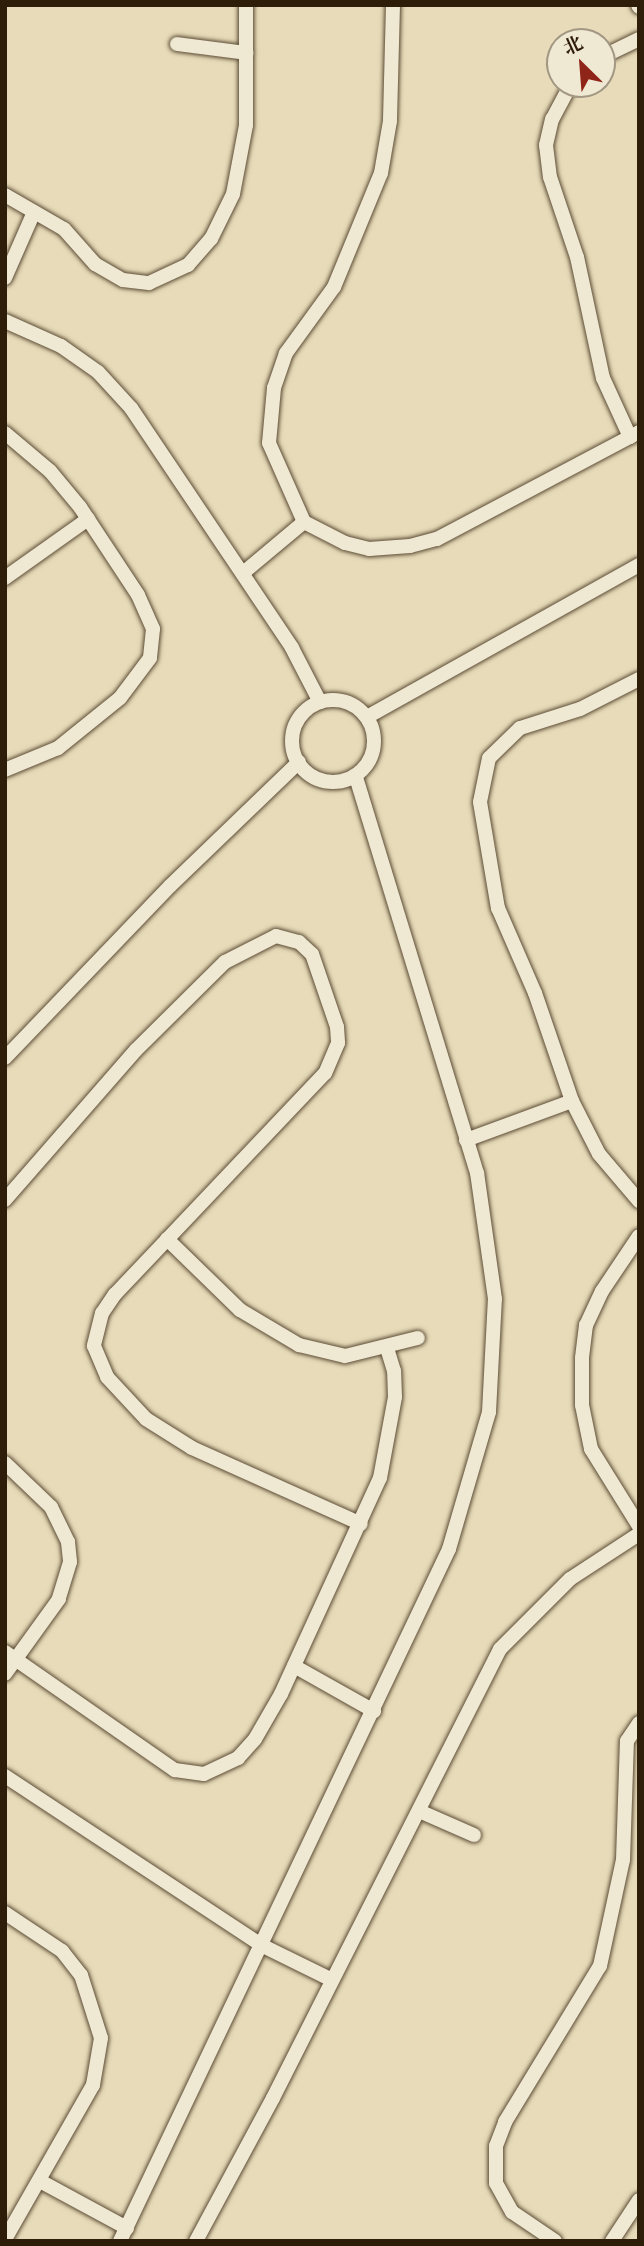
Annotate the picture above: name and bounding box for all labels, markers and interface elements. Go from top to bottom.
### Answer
north arrow [546,28,616,98]
text: 北 [559,30,587,62]

